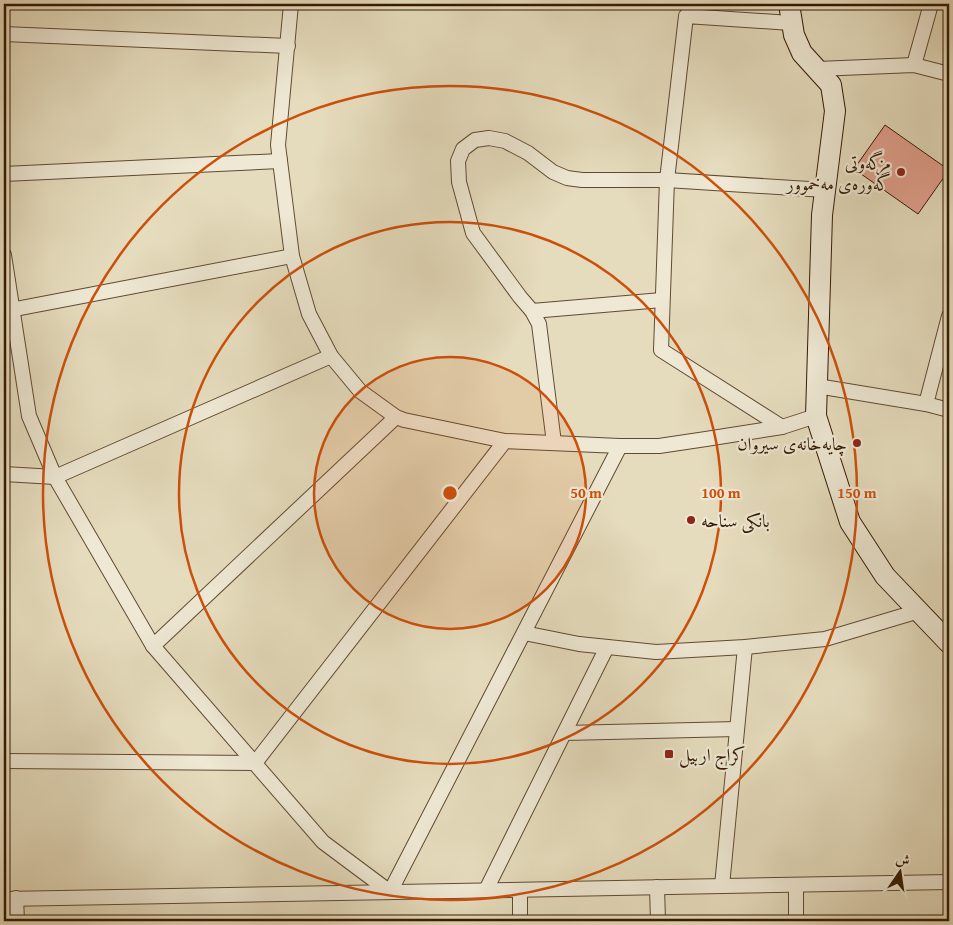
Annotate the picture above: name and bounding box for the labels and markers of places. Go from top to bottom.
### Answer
place label: مزگەوتی گەورەی مەخموور [785,149,891,197]
marker: مزگەوتی گەورەی مەخموور [895,166,907,178]
place label: چایەخانەی سیروان [737,430,847,457]
marker: چایەخانەی سیروان [851,437,863,449]
centre of rings [441,484,459,502]
place label: بانکی سناحە [701,507,770,534]
marker: بانکی سناحە [685,514,697,526]
place label: كراج اربیل [679,741,746,771]
marker: كراج اربیل [663,748,675,760]

